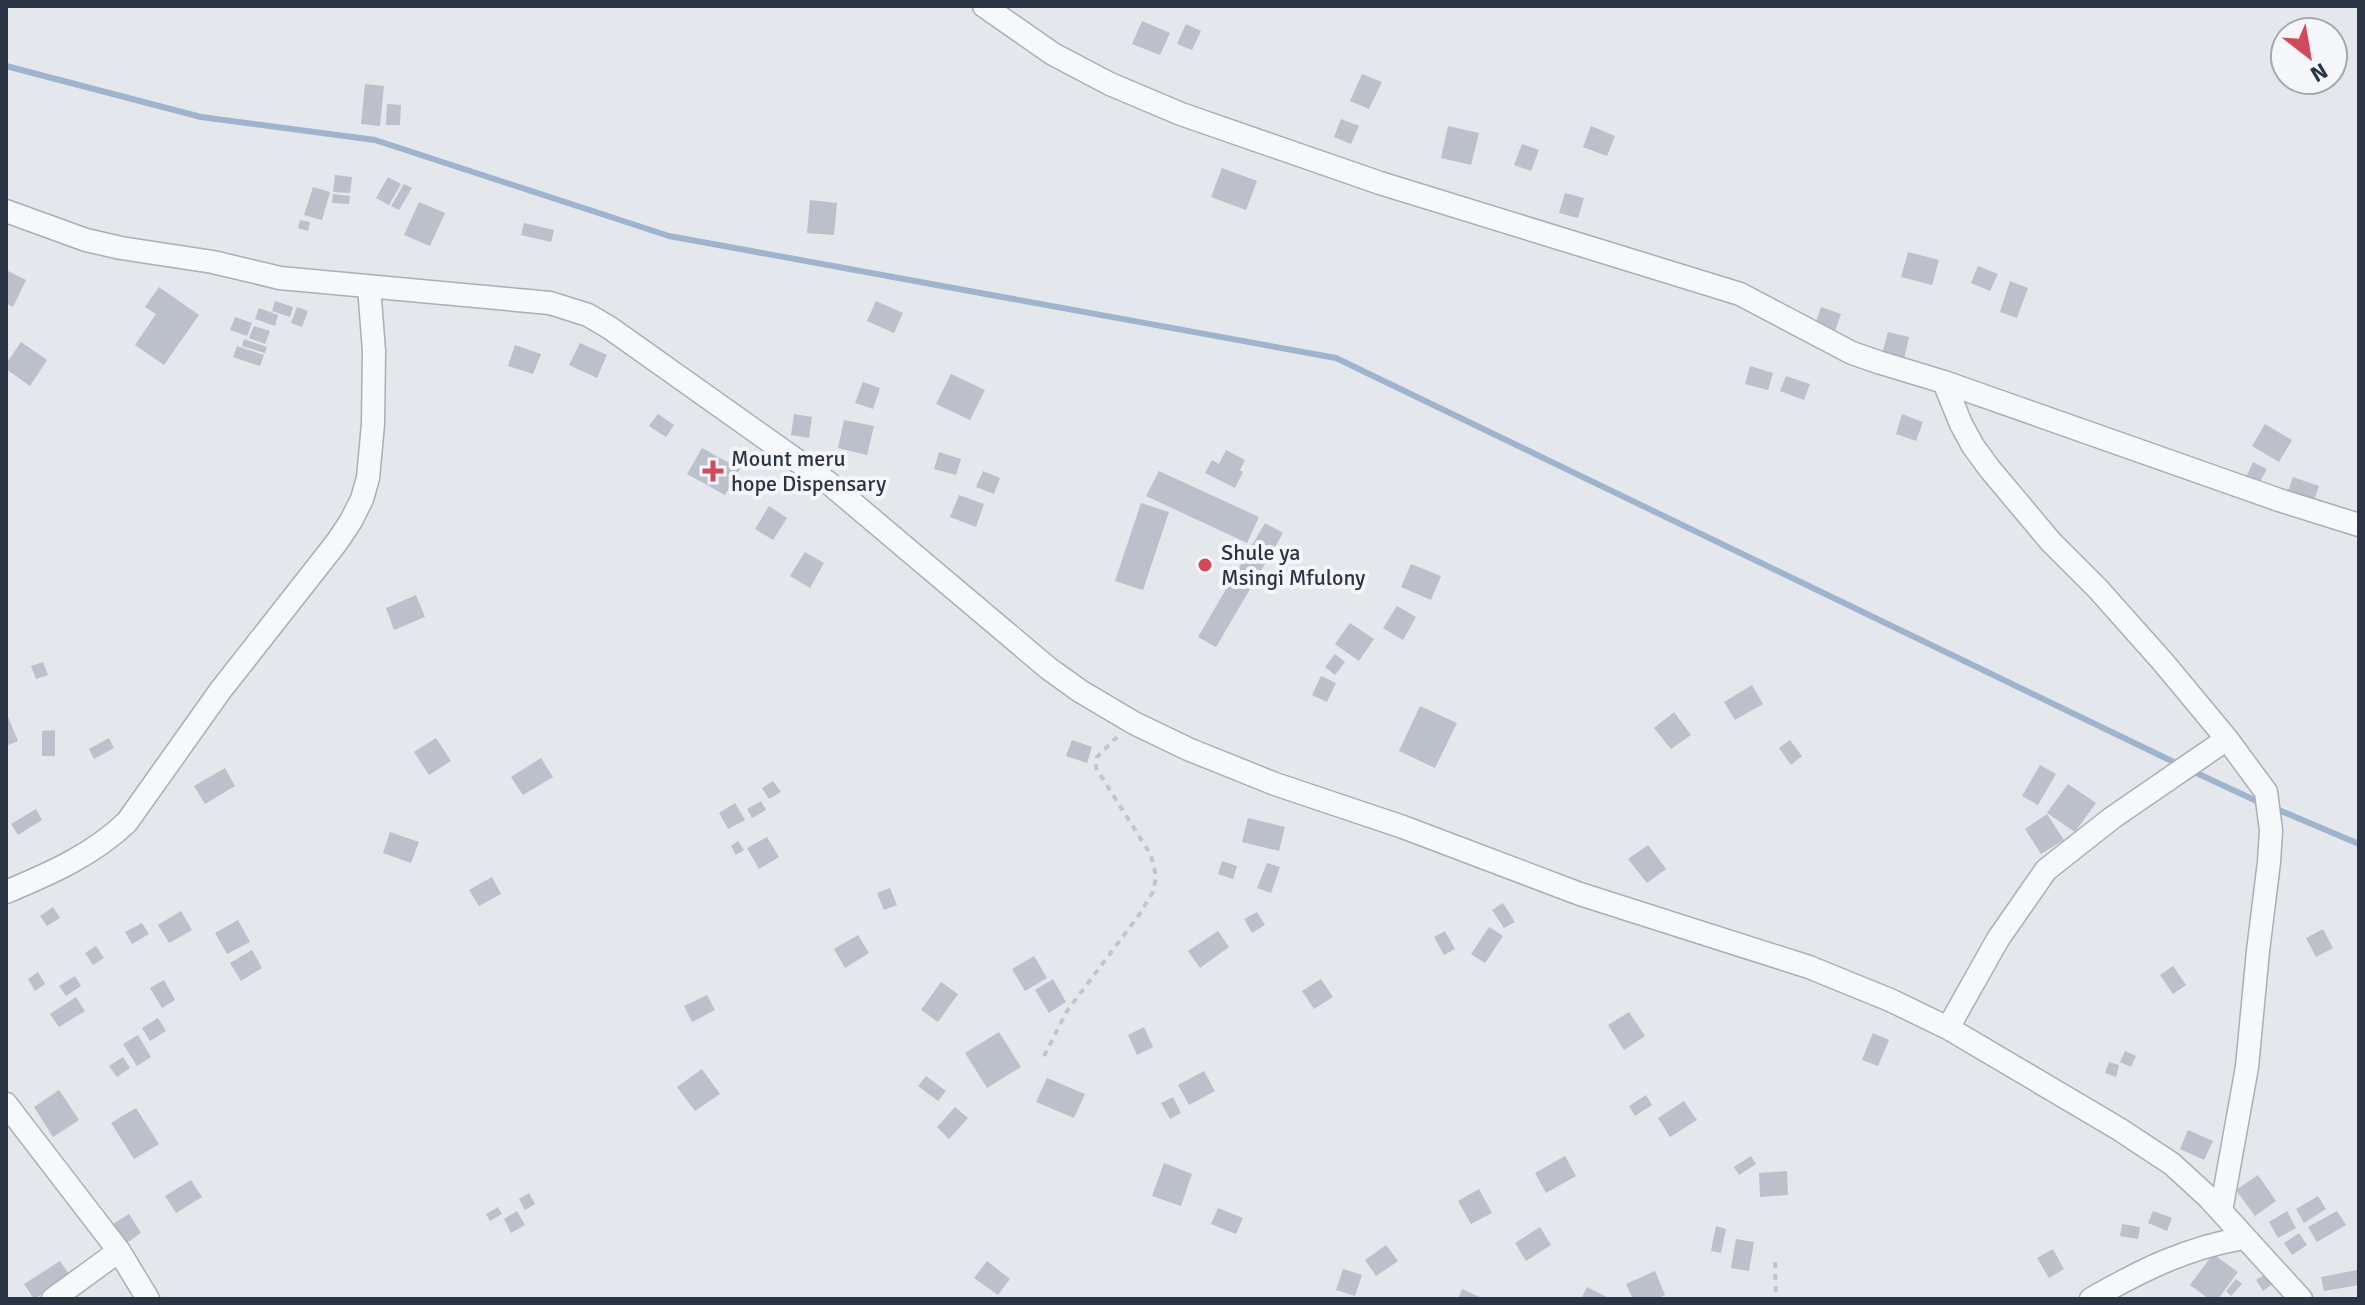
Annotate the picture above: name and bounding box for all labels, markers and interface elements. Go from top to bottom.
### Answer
north arrow [2269,16,2349,96]
text: N [2306,57,2333,88]
place label: Mount meru hope Dispensary [731,445,887,497]
marker: Mount meru hope Dispensary [702,460,724,482]
place label: Shule ya Msingi Mfulony [1221,539,1366,591]
marker: Shule ya Msingi Mfulony [1196,556,1214,574]

